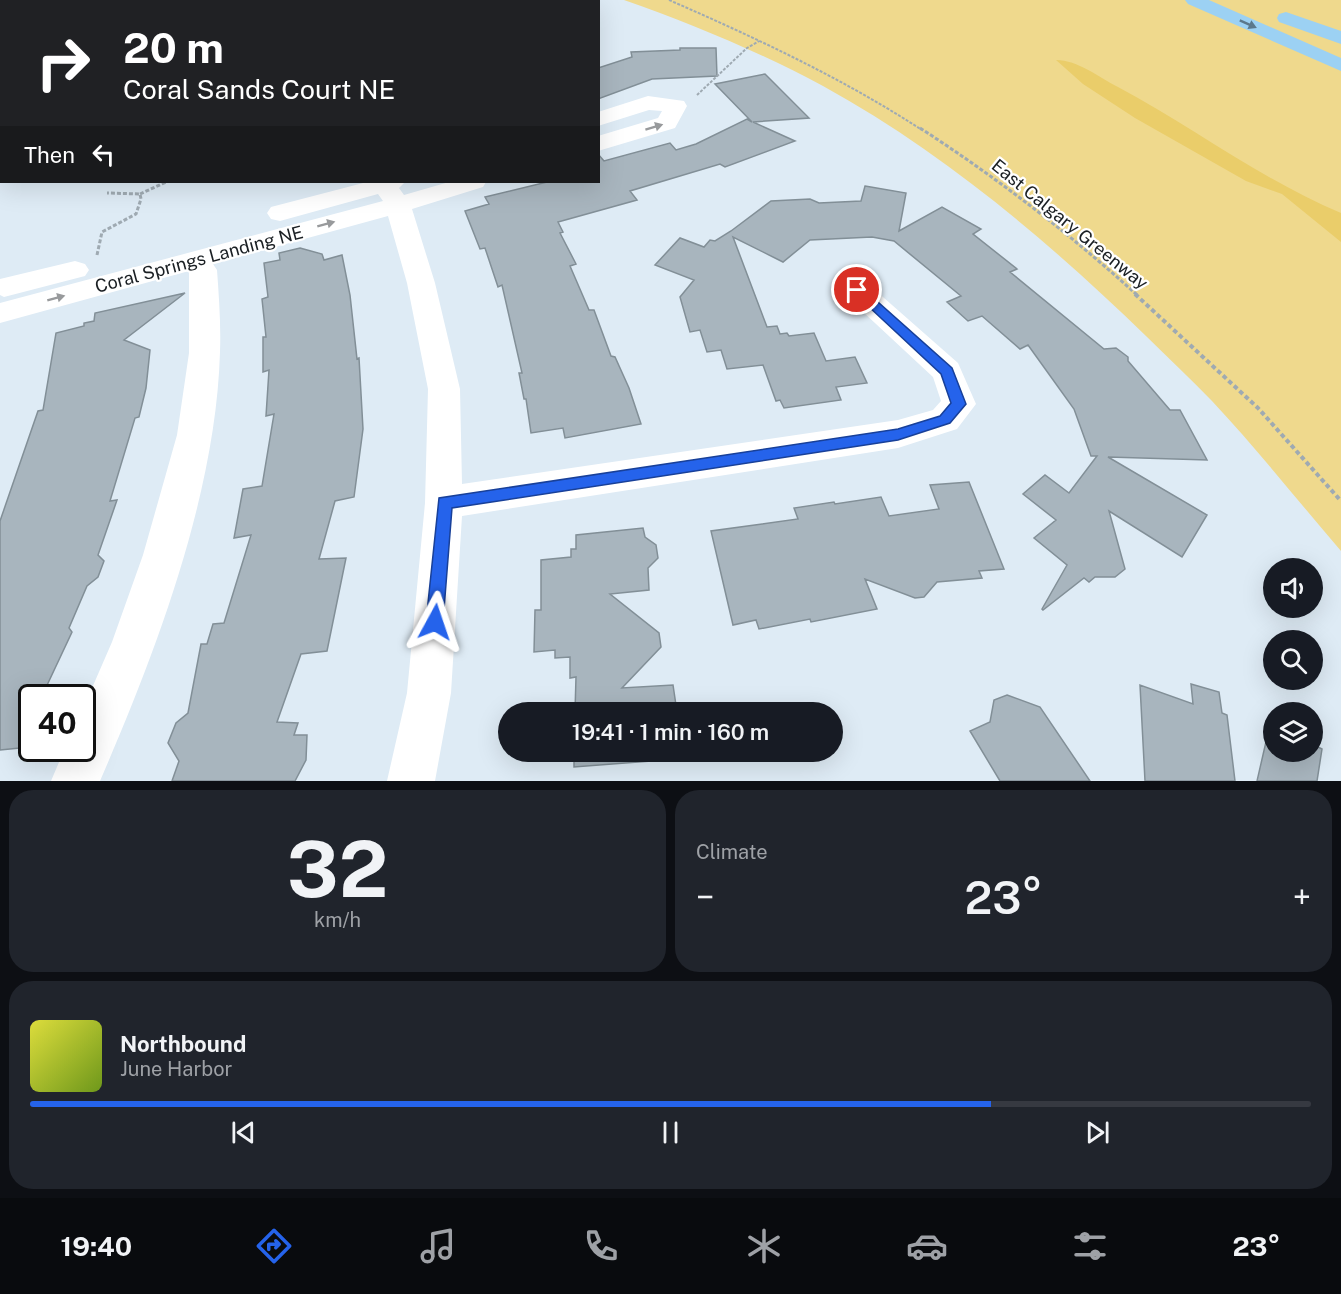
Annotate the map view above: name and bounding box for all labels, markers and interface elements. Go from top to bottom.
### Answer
one-way arrow [1239,19,1257,29]
text: 20 m [123,23,224,72]
icon: right [24,24,102,102]
text: Coral Sands Court NE [123,73,395,105]
one-way arrow [646,122,664,131]
icon: left [87,138,120,171]
text: Then [24,142,75,168]
street label: East Calgary Greenway [988,155,1153,294]
one-way arrow [316,219,335,229]
street label: Coral Springs Landing NE [93,221,305,297]
pin [831,264,882,315]
icon: arrive [840,273,873,306]
one-way arrow [48,293,66,302]
map controls [1263,558,1323,762]
button: sound [1263,558,1323,618]
position arrow [403,590,467,654]
button: search [1263,630,1323,690]
speed limit sign: 40 [18,684,96,762]
button: layers [1263,702,1323,762]
text: 19:41 · 1 min · 160 m [572,719,769,745]
text: 32 [287,823,388,915]
text: Climate [696,840,768,864]
text: 23° [964,871,1043,924]
text: − [696,878,714,916]
text: + [1293,878,1311,916]
text: km/h [314,908,361,932]
text: Northbound [120,1031,246,1057]
text: June Harbor [120,1057,232,1081]
icon: previous [227,1116,260,1149]
icon: pause [654,1116,687,1149]
icon: next [1081,1116,1114,1149]
icon: directions [253,1225,295,1267]
icon: music [417,1225,459,1267]
icon: phone [580,1225,622,1267]
icon: climate [743,1225,785,1267]
icon: car [906,1225,948,1267]
icon: filters [1069,1225,1111,1267]
text: 19:40 [61,1230,132,1262]
text: 23° [1232,1230,1280,1262]

